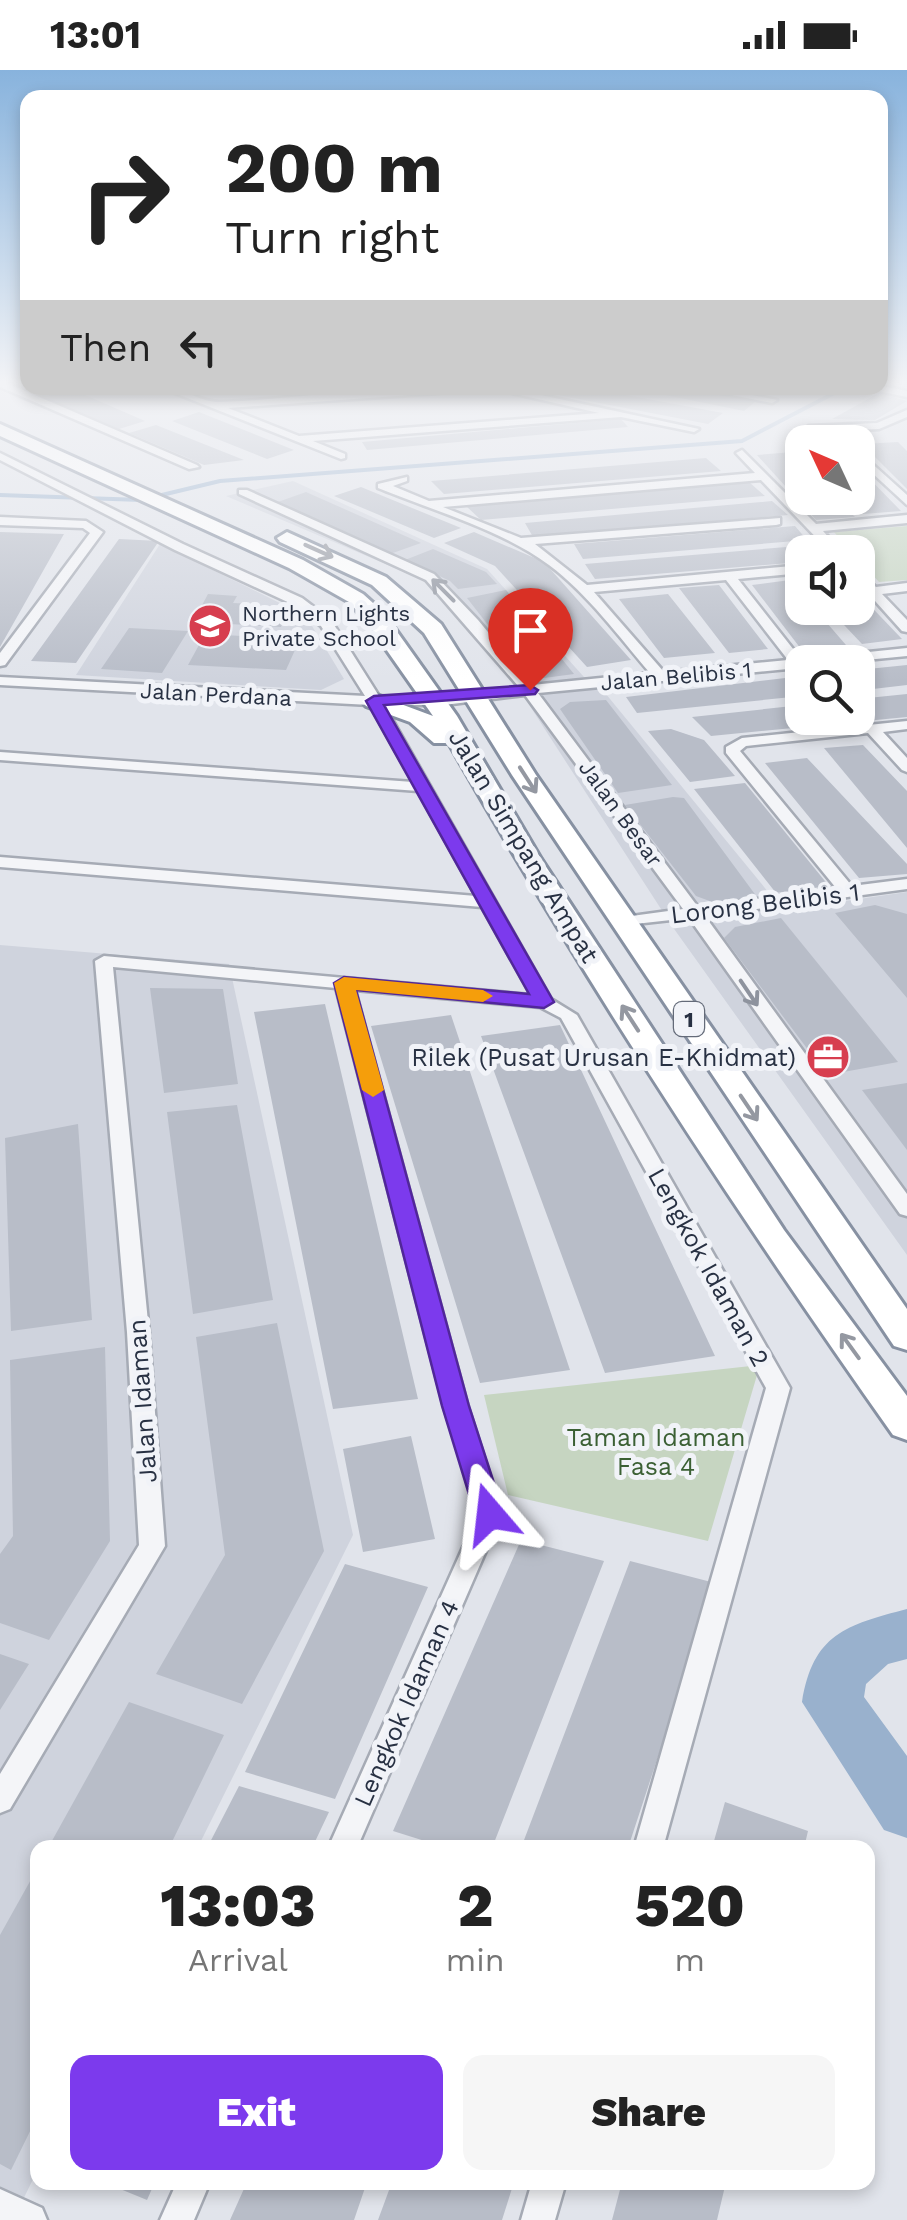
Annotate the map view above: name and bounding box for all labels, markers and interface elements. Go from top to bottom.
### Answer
text: 13:01 [50,13,141,57]
text: 200 m [225,127,443,209]
icon: right [60,130,190,260]
text: Turn right [225,211,439,264]
icon: left [171,320,226,375]
text: Then [60,326,151,370]
north arrow [785,425,875,515]
map controls [785,425,875,735]
button: sound [785,535,875,625]
one-way arrow [303,543,334,561]
one-way arrow [431,578,455,602]
pin [488,588,573,691]
place label: Northern Lights Private School [242,601,410,651]
school or university icon: Northern Lights Private School [187,603,233,649]
icon: arrive [503,603,558,658]
button: search [785,645,875,735]
street label: Jalan Belibis 1 [600,657,753,696]
street label: Jalan Perdana [140,678,292,711]
street label: Jalan Simpang Ampat [443,725,605,968]
street label: Jalan Besar [574,755,667,871]
one-way arrow [517,766,538,794]
street label: Lorong Belibis 1 [669,878,861,929]
one-way arrow [738,978,759,1006]
road number: 1 [674,1002,704,1036]
one-way arrow [619,1004,640,1032]
office icon: Rilek (Pusat Urusan E-Khidmat) [805,1034,851,1080]
place label: Rilek (Pusat Urusan E-Khidmat) [411,1043,796,1072]
one-way arrow [738,1093,759,1121]
street label: Lengkok Idaman 2 [642,1163,775,1371]
street label: Jalan Idaman [122,1318,163,1484]
one-way arrow [840,1332,861,1360]
park label: Taman Idaman Fasa 4 [566,1423,746,1481]
position arrow [438,1462,542,1566]
street label: Lengkok Idaman 4 [348,1595,465,1811]
text: 13:03 [160,1870,316,1941]
text: 2 [457,1870,493,1941]
text: 520 [635,1870,745,1941]
text: Arrival [188,1941,288,1979]
text: min [446,1941,505,1979]
text: m [675,1941,705,1979]
button: Exit [70,2055,443,2170]
button: Share [463,2055,835,2170]

